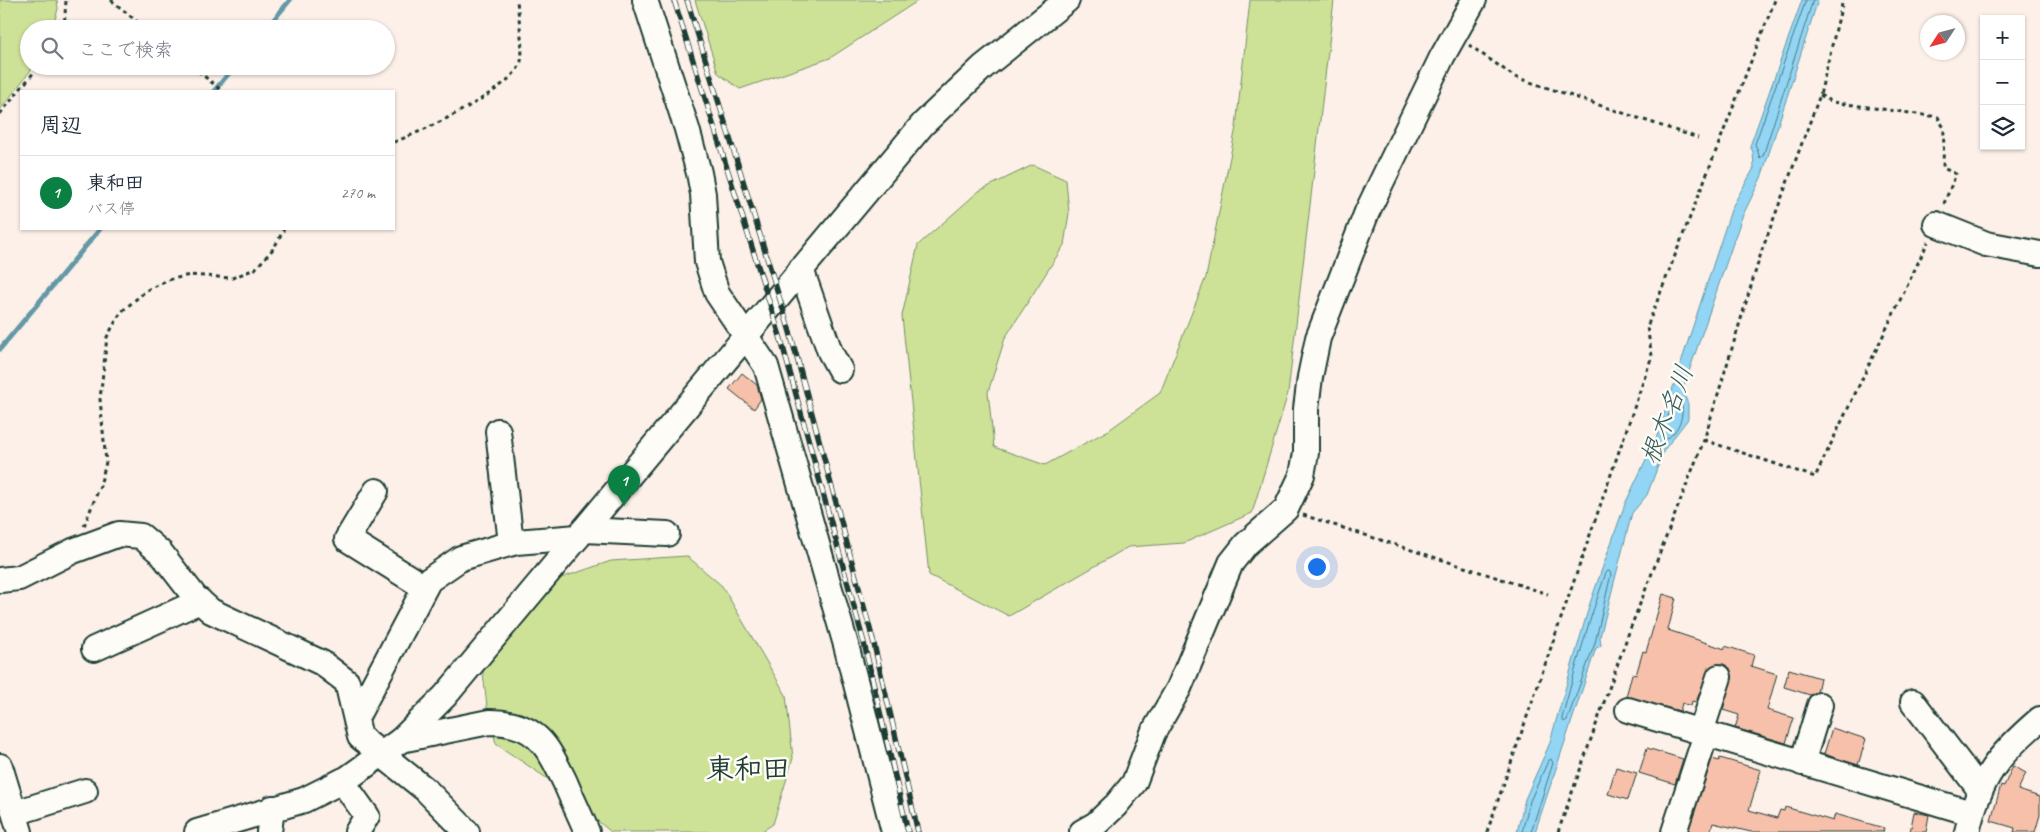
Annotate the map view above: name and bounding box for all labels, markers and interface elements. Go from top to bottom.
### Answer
north arrow [1920,15,1965,60]
map controls [1980,15,2025,150]
button: + [1980,15,2025,60]
search box [20,20,395,75]
icon: search [38,34,66,62]
text: ここで検索 [78,38,173,62]
button: − [1980,60,2025,105]
button: layers [1980,105,2025,150]
text: 周辺 [40,112,82,138]
text: 東和田 [87,171,144,195]
text: 1 [52,183,60,203]
text: 270 m [341,183,375,203]
text: バス停 [87,199,135,219]
water label: 根木名川 [1633,361,1701,469]
pin: 1 [608,465,640,506]
your location [1304,554,1330,580]
district label: 東和田 [706,751,790,786]

